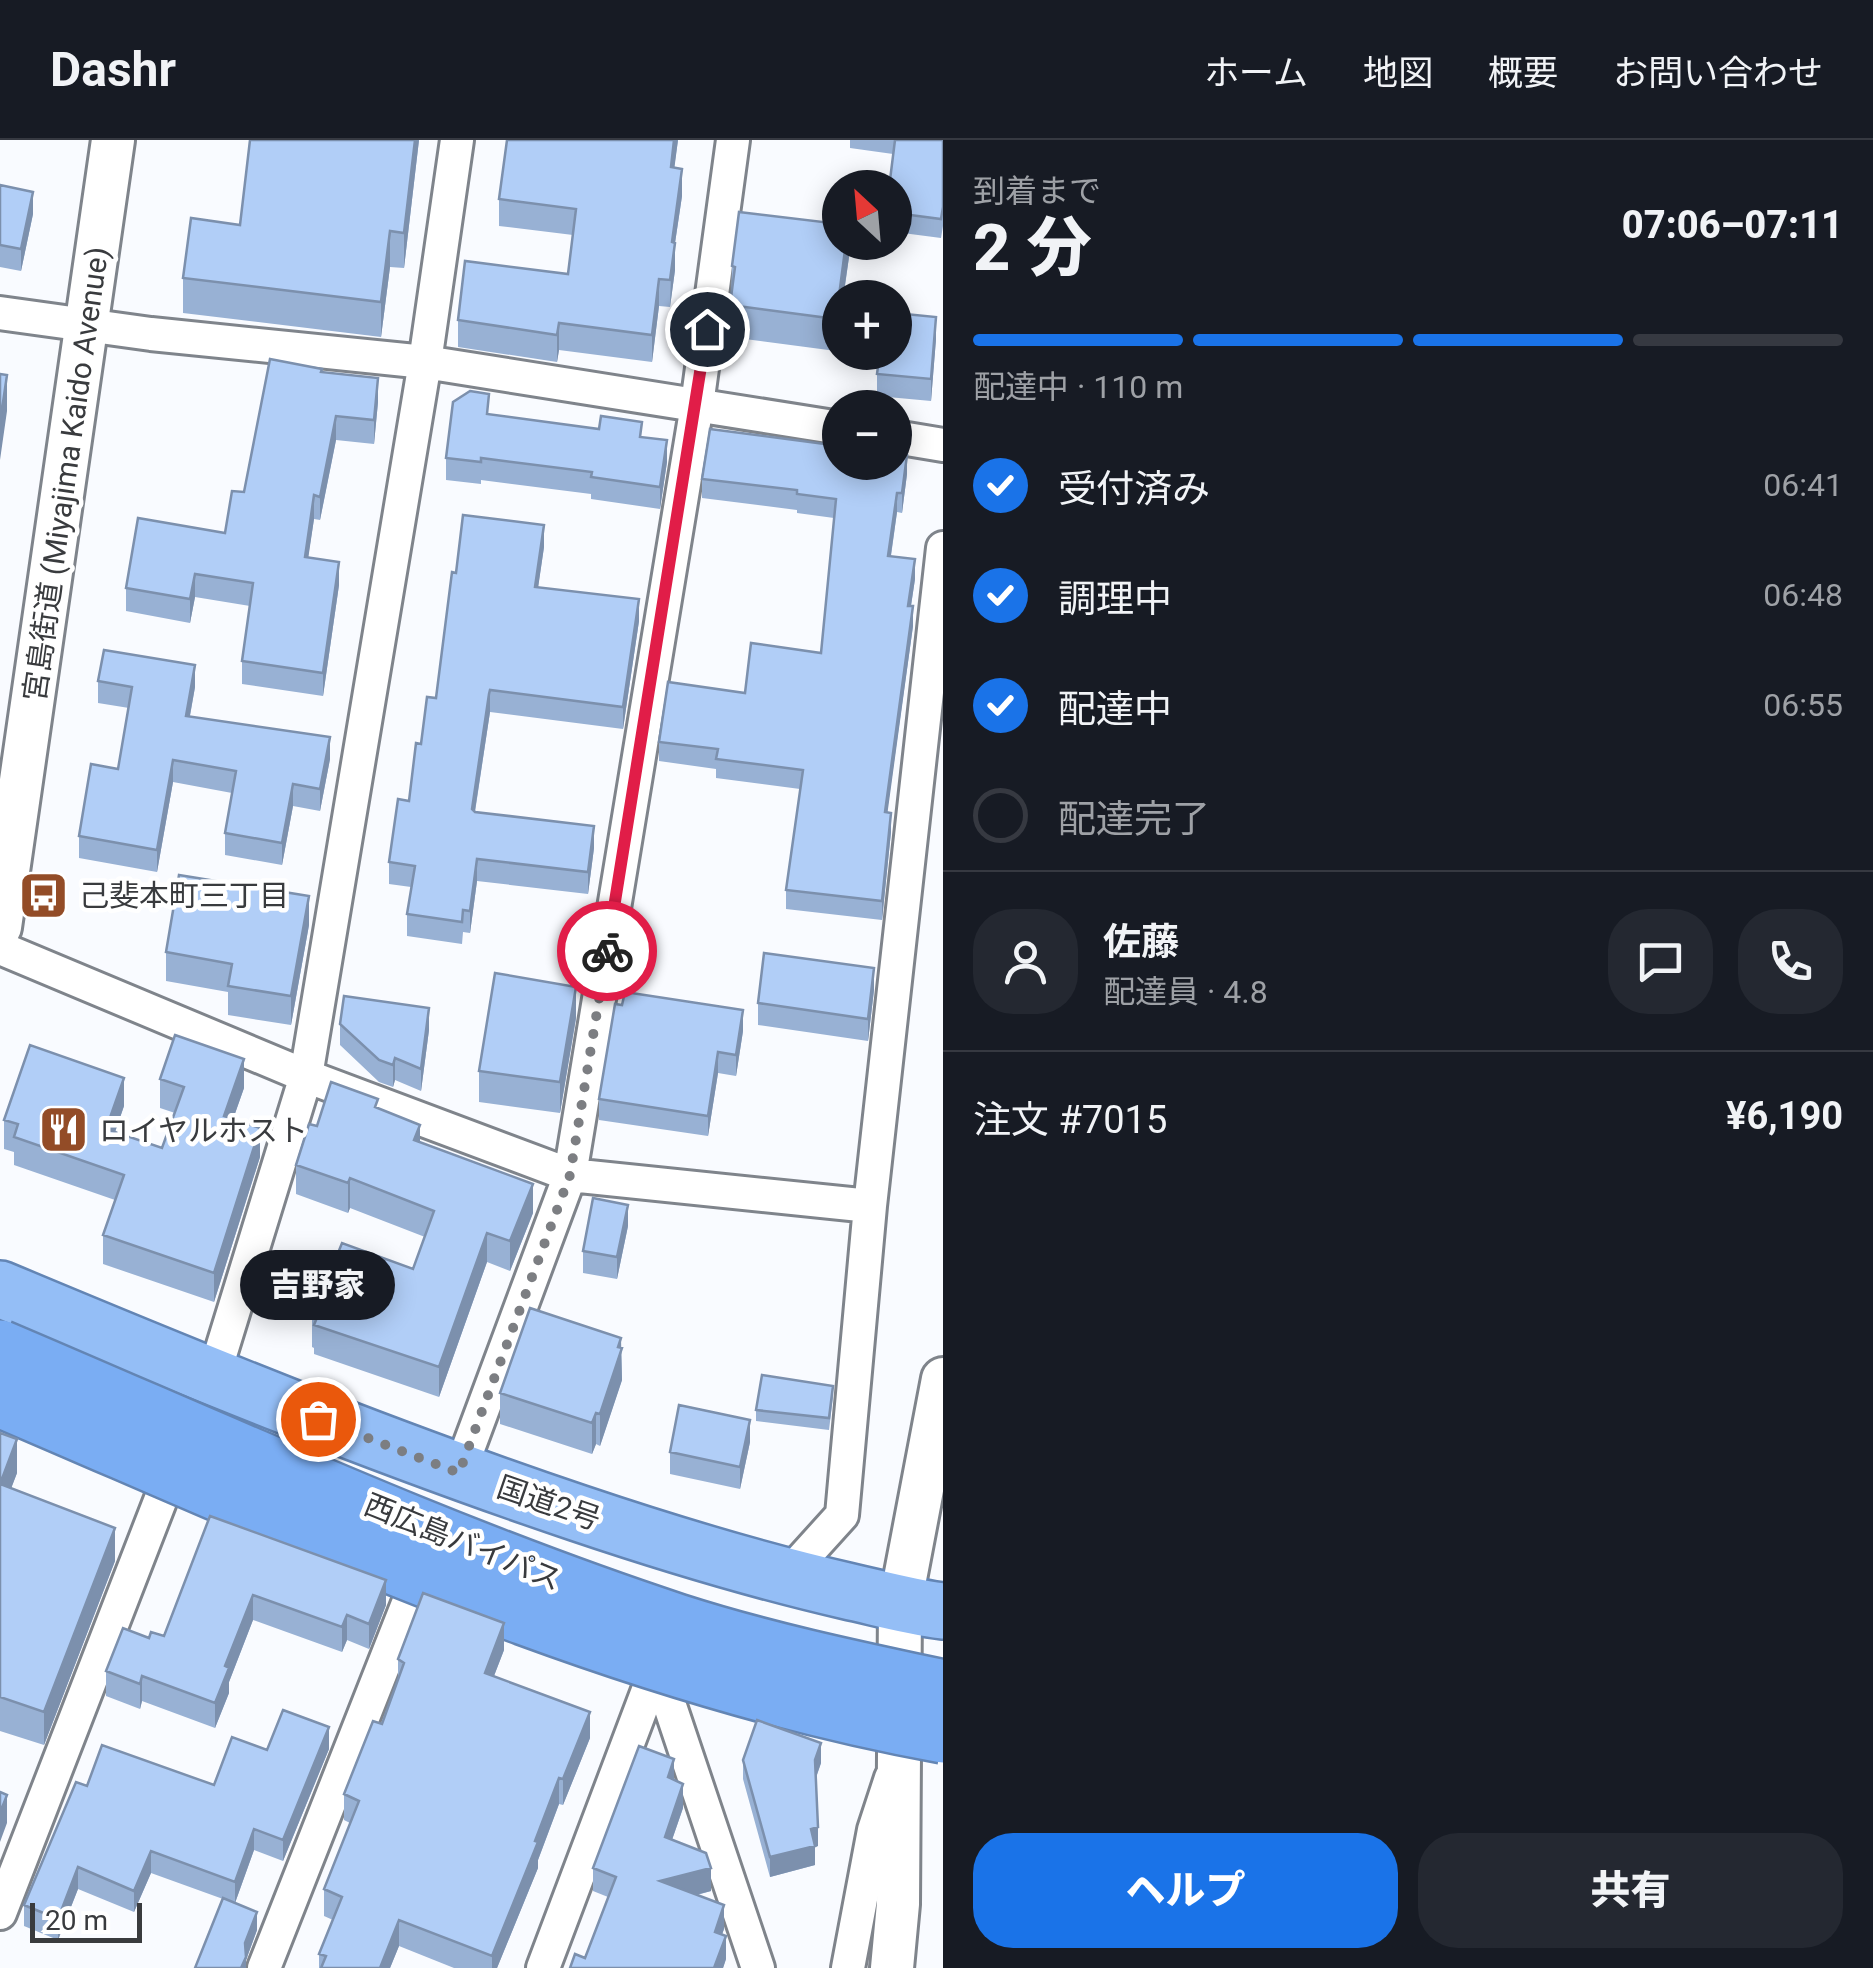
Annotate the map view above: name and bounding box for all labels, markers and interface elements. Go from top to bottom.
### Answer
text: Dashr [50,41,176,98]
text: ホーム [1204,53,1308,94]
text: 地図 [1363,53,1433,94]
text: 概要 [1488,53,1558,94]
text: お問い合わせ [1613,53,1823,94]
north arrow [822,170,912,260]
map controls [822,170,912,480]
text: 到着まで [973,172,1101,210]
text: 07:06–07:11 [1622,203,1843,247]
text: 2 分 [973,210,1092,286]
street label: 宮島街道 (Miyajima Kaido Avenue) [17,245,115,703]
button: + [822,280,912,370]
pin [665,287,750,372]
icon: home [680,302,735,357]
text: 配達中 · 110 m [973,368,1183,406]
button: − [822,390,912,480]
icon: check [973,458,1028,513]
text: 06:41 [1763,466,1843,504]
text: 受付済み [1058,467,1210,511]
icon: check [973,568,1028,623]
text: 06:48 [1763,576,1843,614]
text: 調理中 [1058,577,1172,621]
icon: check [973,678,1028,733]
text: 06:55 [1763,686,1843,724]
text: 配達中 [1058,687,1172,731]
text: 配達完了 [1058,797,1210,841]
bus stop icon: 己斐本町三丁目 [18,869,70,921]
place label: 己斐本町三丁目 [79,878,289,913]
courier [557,901,657,1001]
button: person [973,909,1078,1014]
button: chat [1608,909,1713,1014]
button: phone [1738,909,1843,1014]
text: 佐藤 [1103,920,1179,964]
icon: bike [580,924,635,979]
text: 配達員 · 4.8 [1103,973,1268,1011]
text: ¥6,190 [1726,1094,1843,1138]
text: 注文 #7015 [973,1098,1167,1142]
restaurant icon: ロイヤルホスト [38,1104,90,1156]
place label: ロイヤルホスト [99,1113,308,1148]
callout: 吉野家 [240,1249,396,1319]
text: 吉野家 [269,1266,366,1304]
pin [276,1377,361,1462]
icon: bag [291,1392,346,1447]
street label: 国道2号 [493,1469,605,1537]
street label: 西広島バイパス [359,1487,567,1597]
button: ヘルプ [973,1833,1398,1948]
button: 共有 [1418,1833,1843,1948]
scale bar [30,1898,142,1942]
text: 20 m [45,1904,108,1937]

